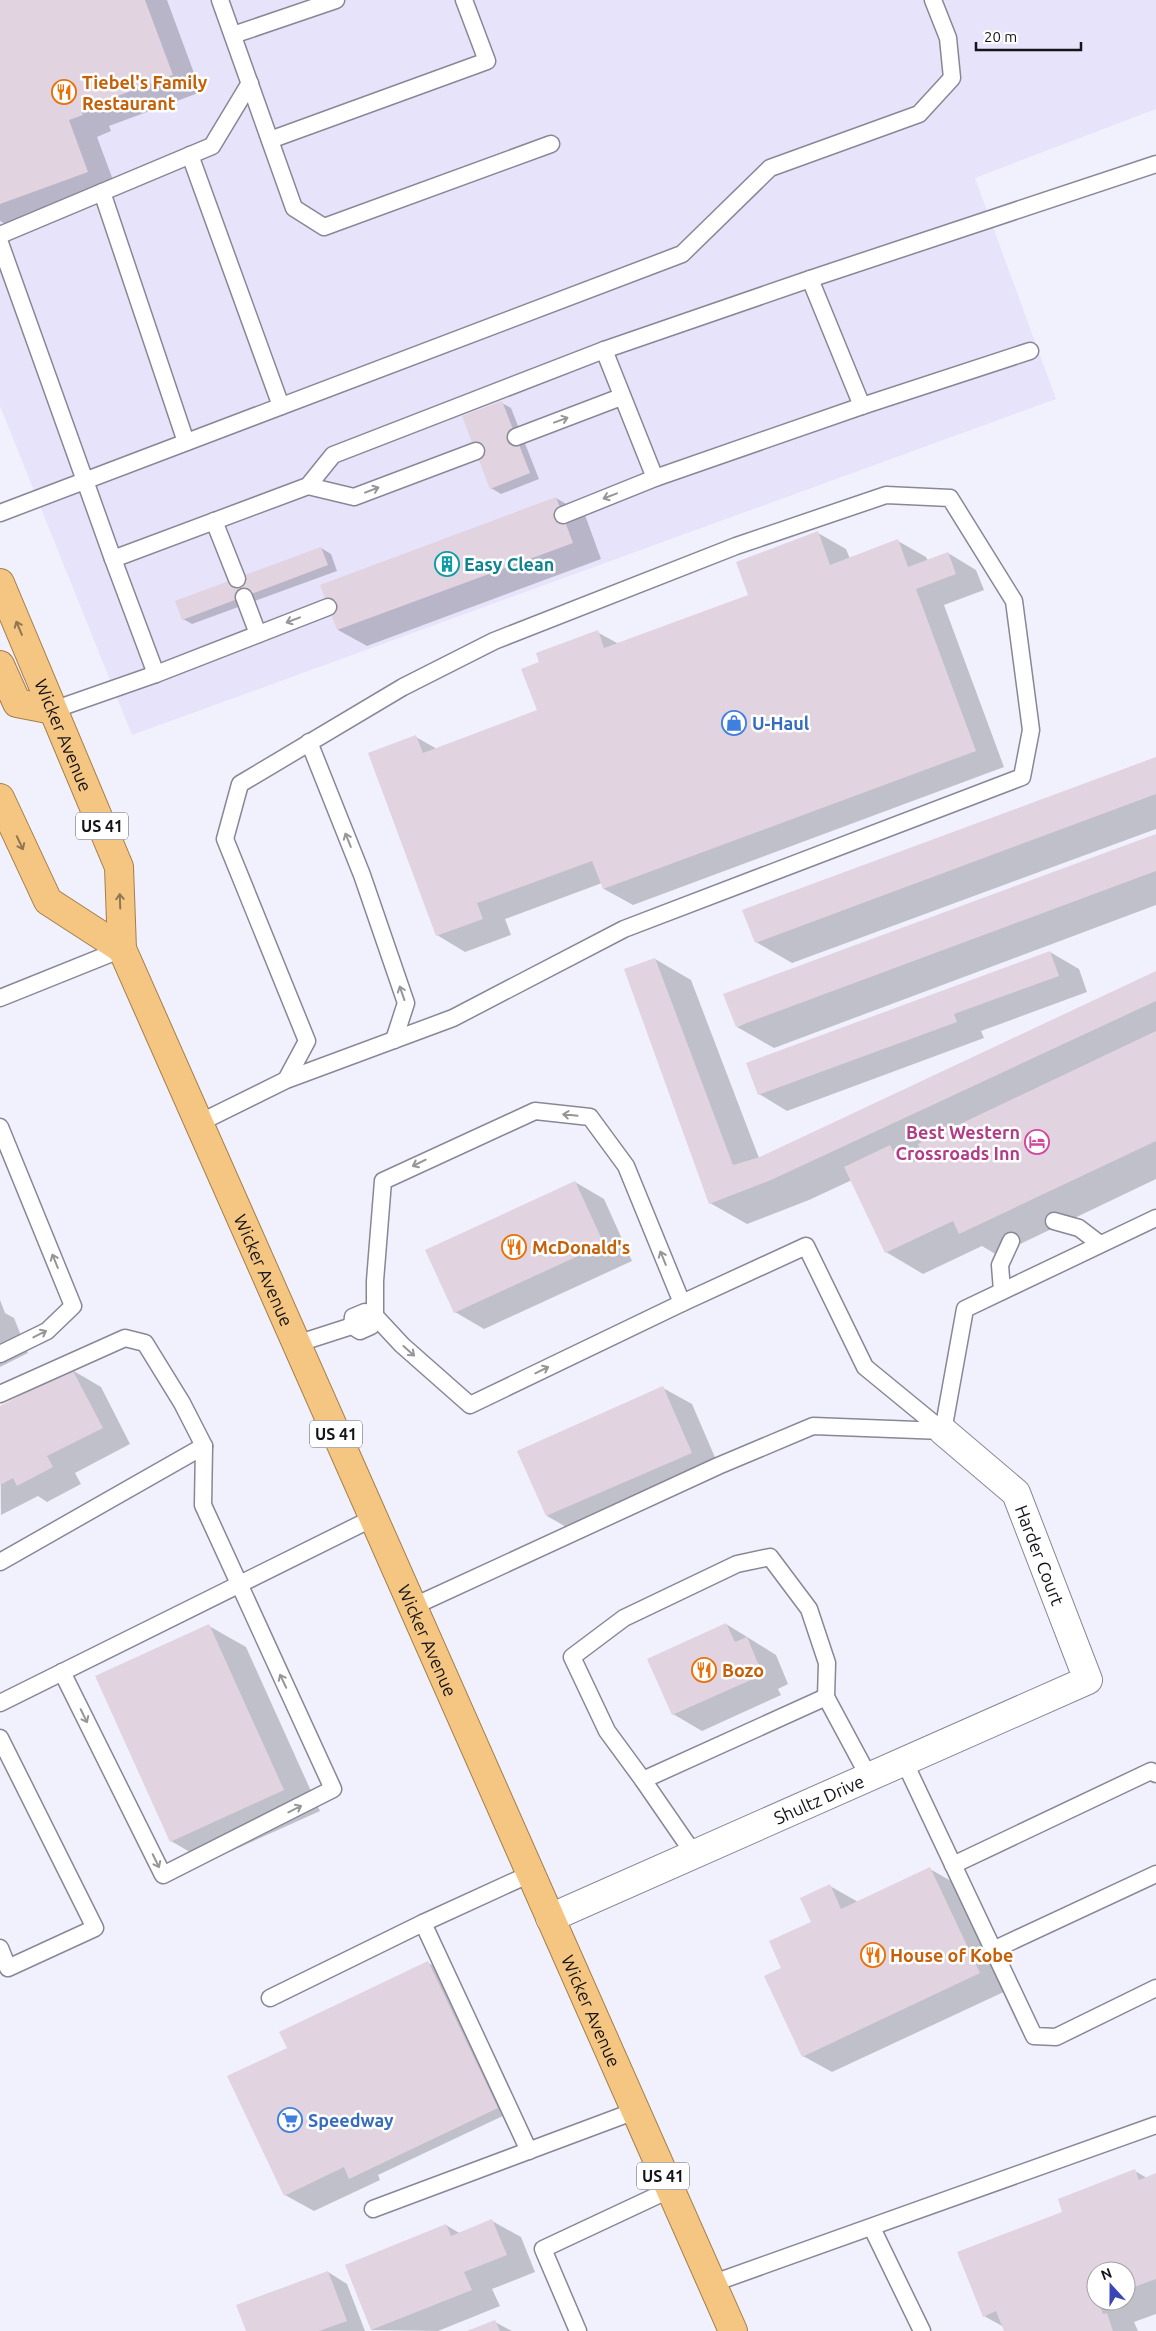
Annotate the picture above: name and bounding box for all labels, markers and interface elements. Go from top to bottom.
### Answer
scale bar [976,20,1081,52]
text: 20 m [984,28,1017,45]
place label: Tiebel's Family Restaurant [82,72,208,113]
restaurant icon: Tiebel's Family Restaurant [51,79,77,105]
one-way arrow [553,415,569,424]
one-way arrow [364,485,379,494]
one-way arrow [603,492,618,501]
building icon: Easy Clean [434,551,460,577]
place label: Easy Clean [464,554,554,574]
one-way arrow [286,617,301,626]
one-way arrow [14,621,24,636]
street label: Wicker Avenue [31,676,96,794]
shop icon: U-Haul [721,710,747,736]
place label: U-Haul [752,713,810,733]
road number: US 41 [76,812,128,839]
one-way arrow [343,833,352,848]
one-way arrow [16,835,25,850]
one-way arrow [116,893,125,909]
one-way arrow [397,985,407,1001]
one-way arrow [562,1110,578,1120]
place label: Best Western Crossroads Inn [896,1122,1020,1163]
hotel icon: Best Western Crossroads Inn [1024,1129,1050,1155]
one-way arrow [412,1159,427,1169]
street label: Wicker Avenue [231,1211,297,1329]
restaurant icon: McDonald's [501,1234,527,1260]
place label: McDonald's [532,1237,630,1257]
one-way arrow [658,1250,667,1265]
one-way arrow [50,1254,59,1269]
one-way arrow [32,1329,47,1339]
one-way arrow [402,1345,415,1356]
one-way arrow [534,1365,549,1374]
road number: US 41 [310,1420,362,1448]
street label: Harder Court [1012,1502,1068,1608]
street label: Wicker Avenue [394,1581,461,1699]
restaurant icon: Bozo [691,1657,717,1683]
place label: Bozo [722,1660,764,1680]
one-way arrow [278,1674,288,1689]
one-way arrow [80,1708,89,1723]
street label: Shultz Drive [771,1770,867,1828]
one-way arrow [287,1804,302,1814]
one-way arrow [152,1853,161,1868]
restaurant icon: House of Kobe [860,1942,886,1968]
place label: House of Kobe [890,1945,1013,1965]
street label: Wicker Avenue [558,1952,625,2070]
supermarket icon: Speedway [277,2107,303,2133]
place label: Speedway [308,2110,394,2130]
road number: US 41 [637,2162,689,2190]
north arrow [1086,2261,1136,2311]
text: N [1099,2265,1114,2283]

